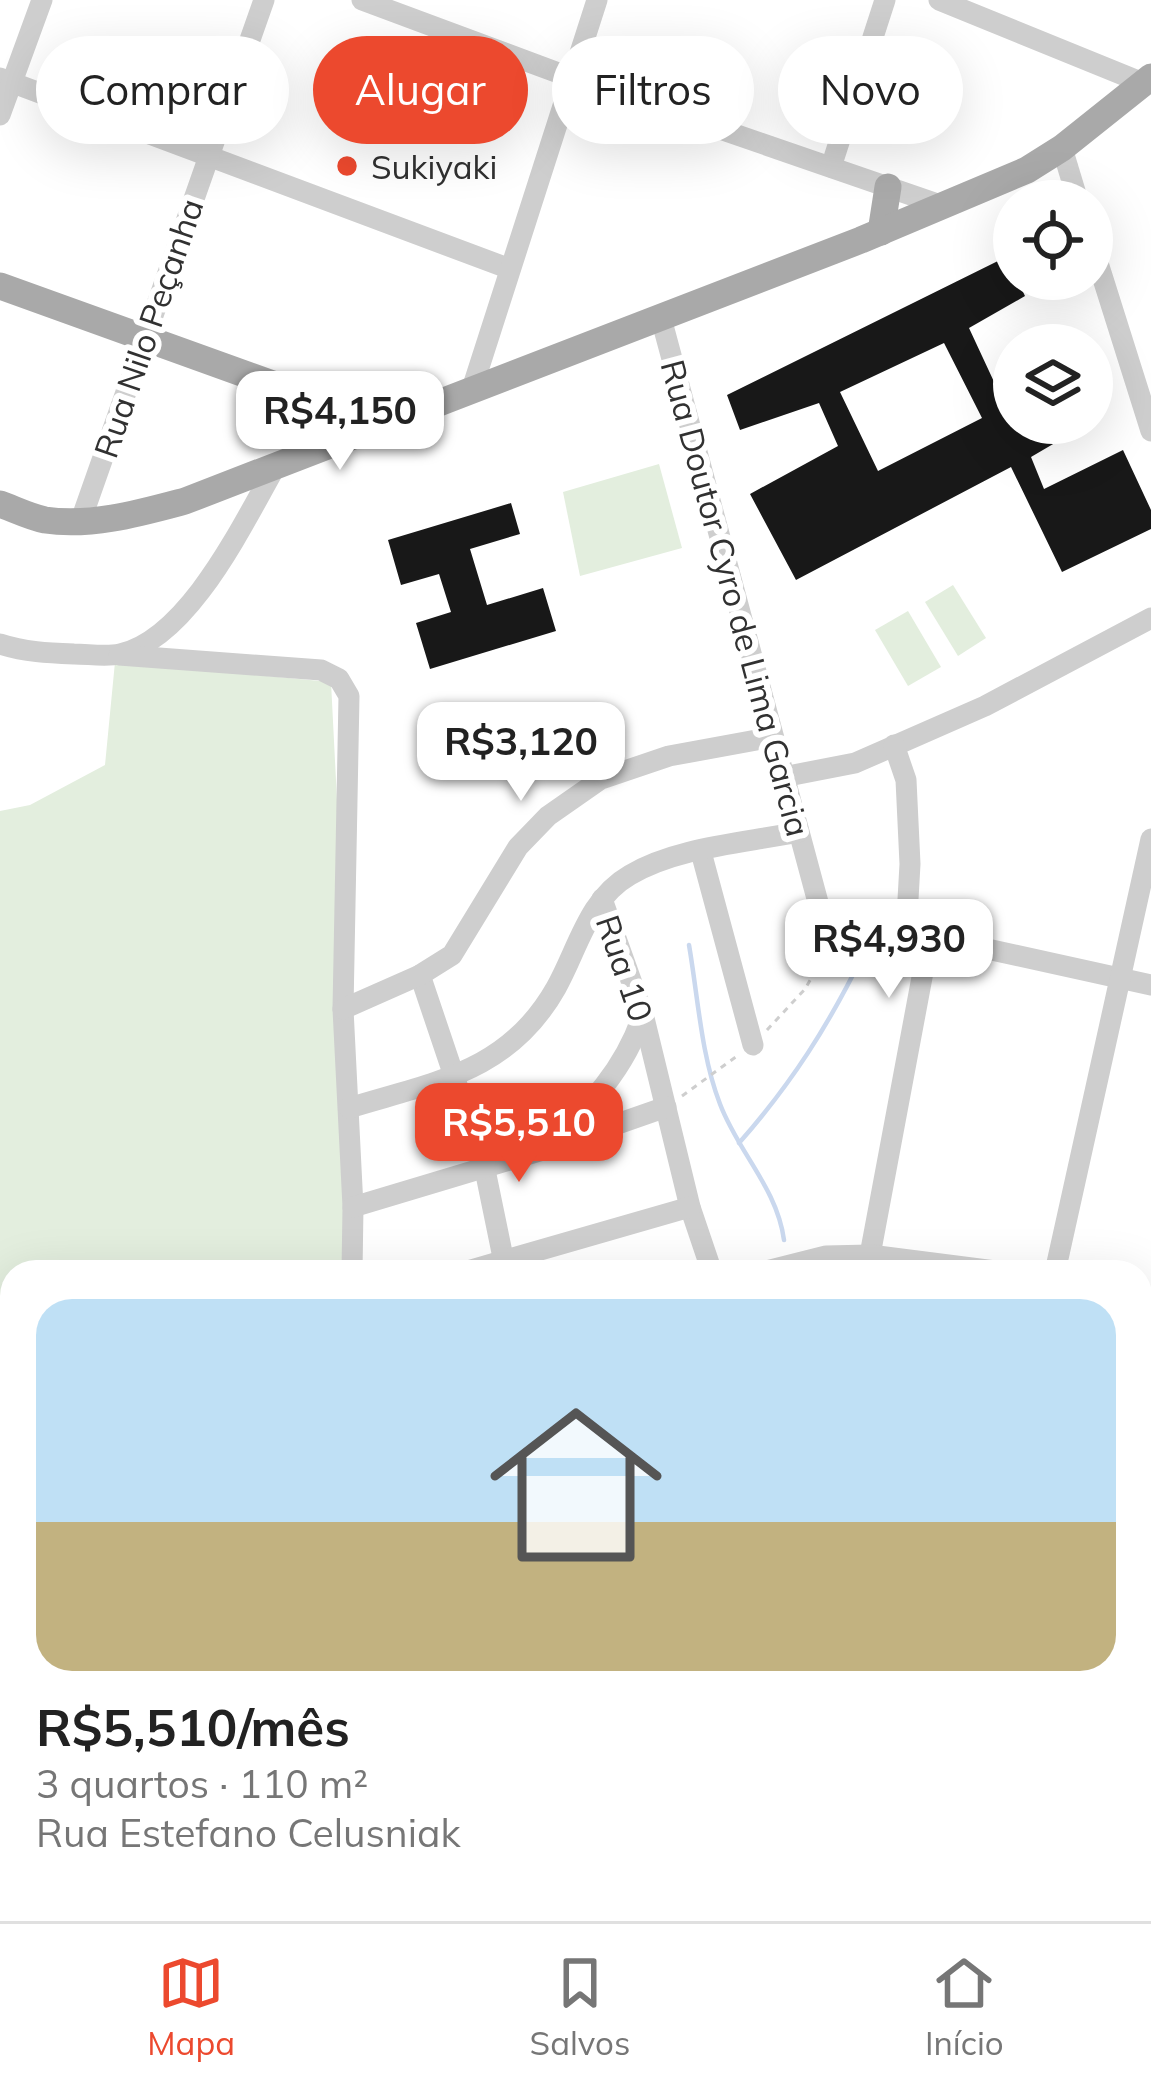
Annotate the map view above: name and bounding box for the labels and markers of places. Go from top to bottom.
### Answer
place label: Sukiyaki [371,146,497,187]
marker: Sukiyaki [334,153,360,179]
pin: R$4,150 [229,371,451,473]
pin: R$3,120 [410,702,632,804]
pin: R$4,930 [778,899,1000,1001]
pin: R$5,510 [408,1083,630,1185]

